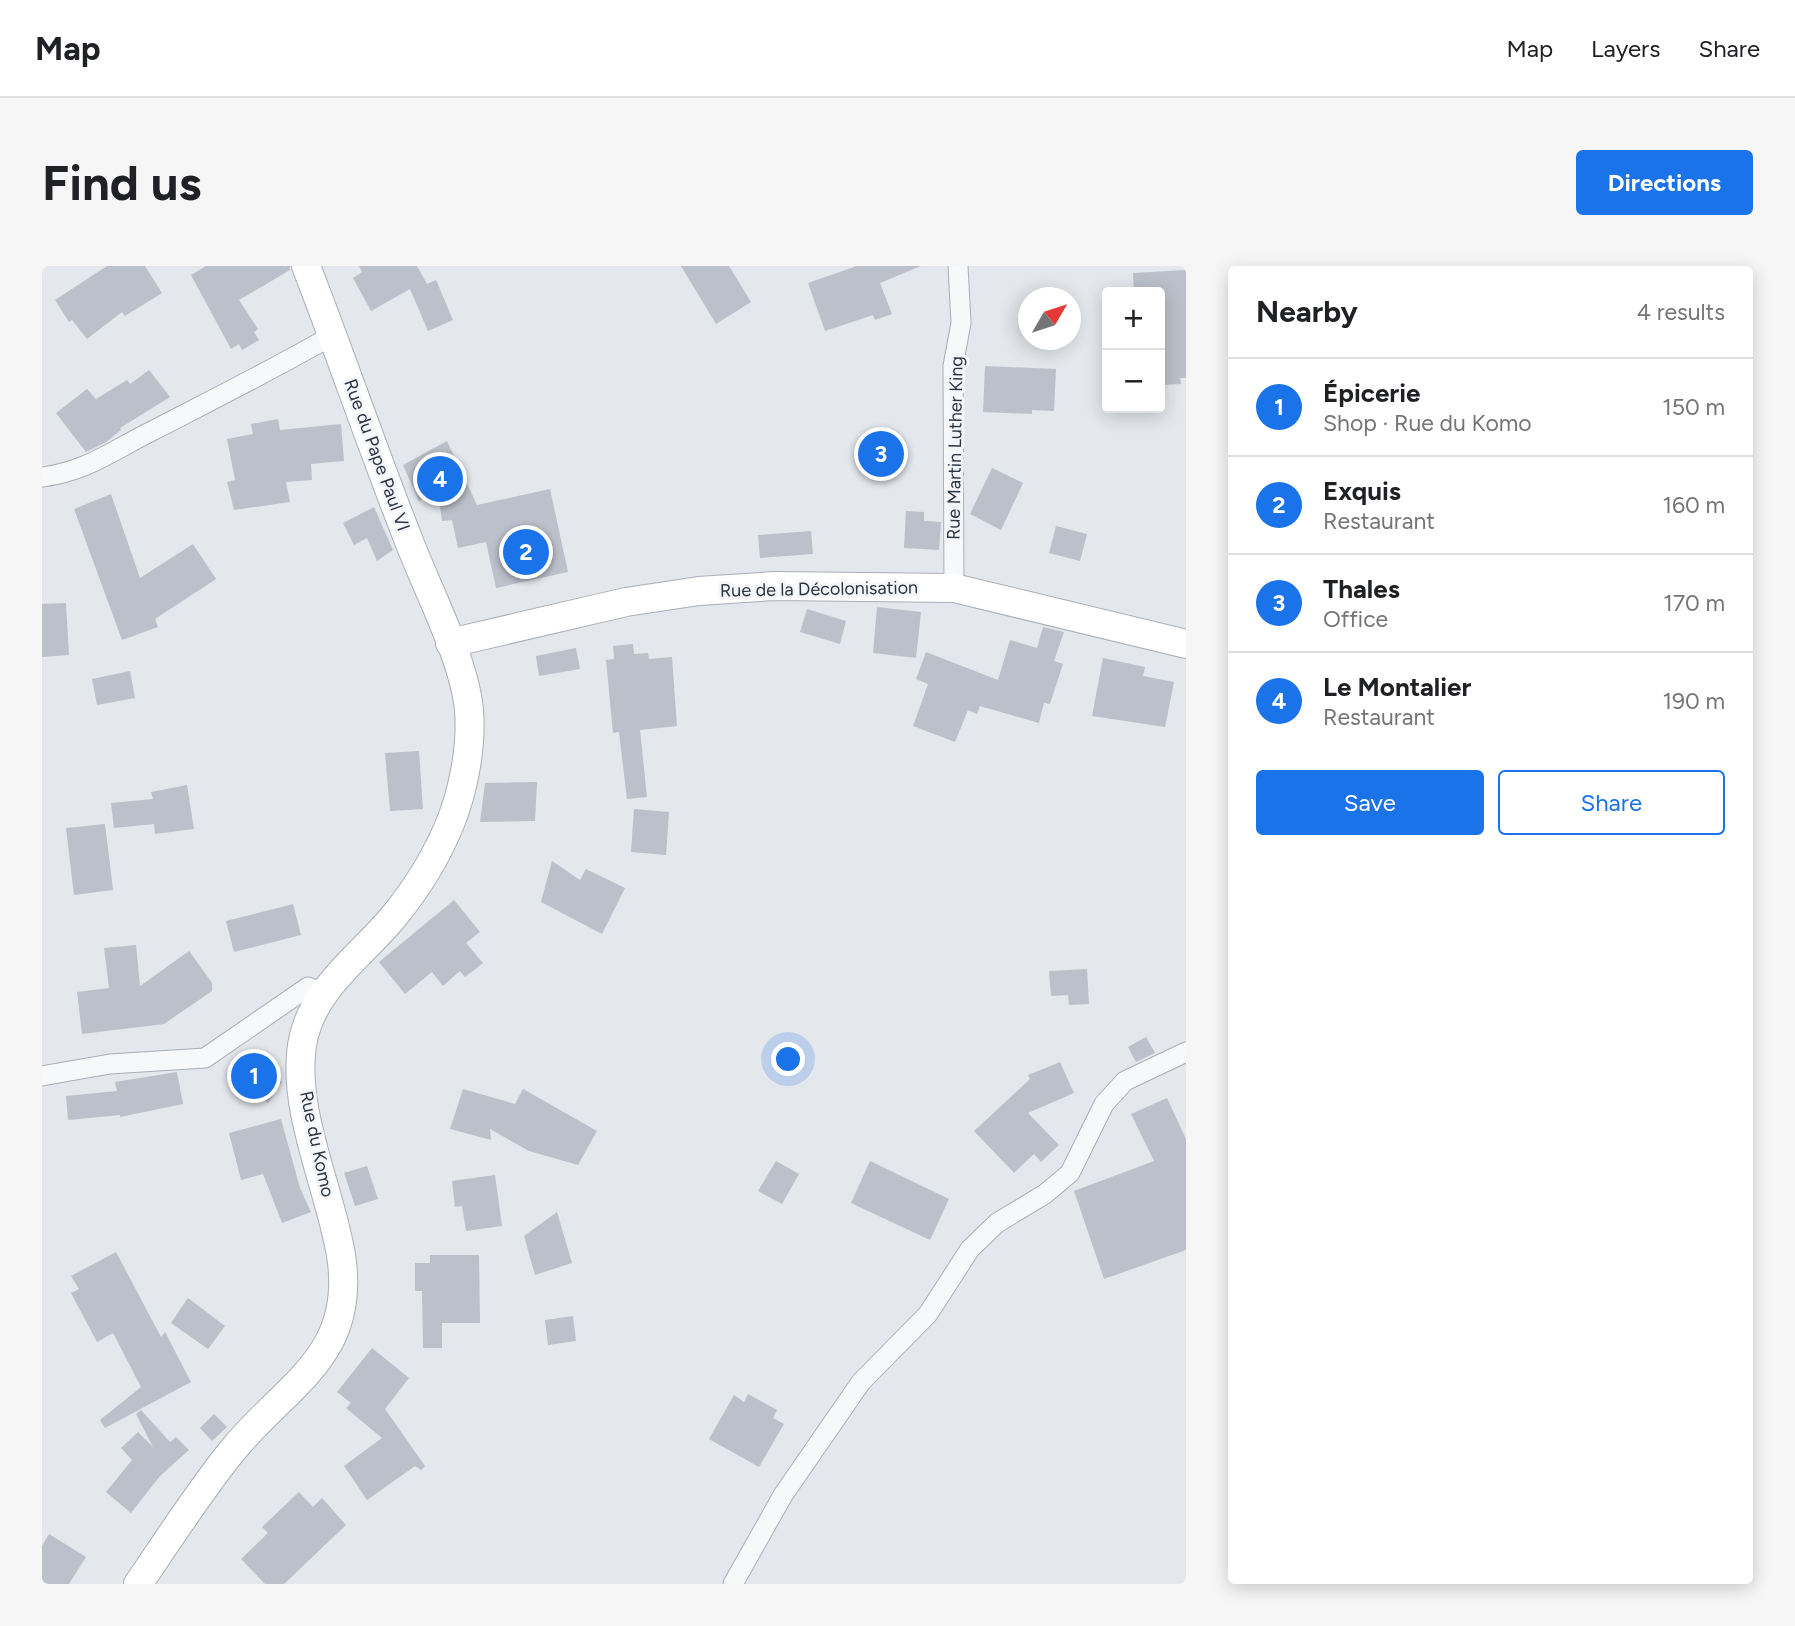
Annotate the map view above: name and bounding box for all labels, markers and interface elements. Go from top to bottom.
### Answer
text: Map [35,29,101,68]
text: Map [1506,34,1553,63]
text: Layers [1591,34,1660,63]
text: Share [1698,34,1760,63]
button: Directions [1576,150,1753,215]
text: Find us [42,153,201,212]
north arrow [1018,287,1081,350]
map controls [1102,287,1165,413]
button: + [1102,287,1165,350]
text: Nearby [1256,293,1358,330]
text: 4 results [1637,298,1725,326]
button: − [1102,350,1165,413]
street label: Rue Martin Luther King [942,356,968,540]
street label: Rue du Pape Paul VI [339,376,415,534]
text: Épicerie [1323,377,1420,409]
text: 1 [1274,393,1284,421]
text: 150 m [1662,393,1725,421]
text: Shop · Rue du Komo [1323,409,1532,437]
pin: 3 [858,428,904,480]
pin: 4 [417,453,463,505]
text: Exquis [1323,475,1401,507]
text: 2 [1272,491,1286,519]
text: 160 m [1662,491,1725,519]
text: Restaurant [1323,507,1435,535]
pin: 2 [503,526,549,578]
text: Thales [1323,573,1400,605]
street label: Rue de la Décolonisation [720,576,918,602]
text: 3 [1273,589,1285,617]
text: 170 m [1663,589,1725,617]
text: Office [1323,605,1388,633]
text: Le Montalier [1323,671,1471,703]
text: 4 [1272,687,1286,715]
text: 190 m [1662,687,1725,715]
text: Restaurant [1323,703,1435,731]
button: Save [1256,770,1484,835]
button: Share [1498,770,1725,835]
your location [771,1042,805,1076]
pin: 1 [231,1050,277,1102]
street label: Rue du Komo [295,1089,339,1199]

